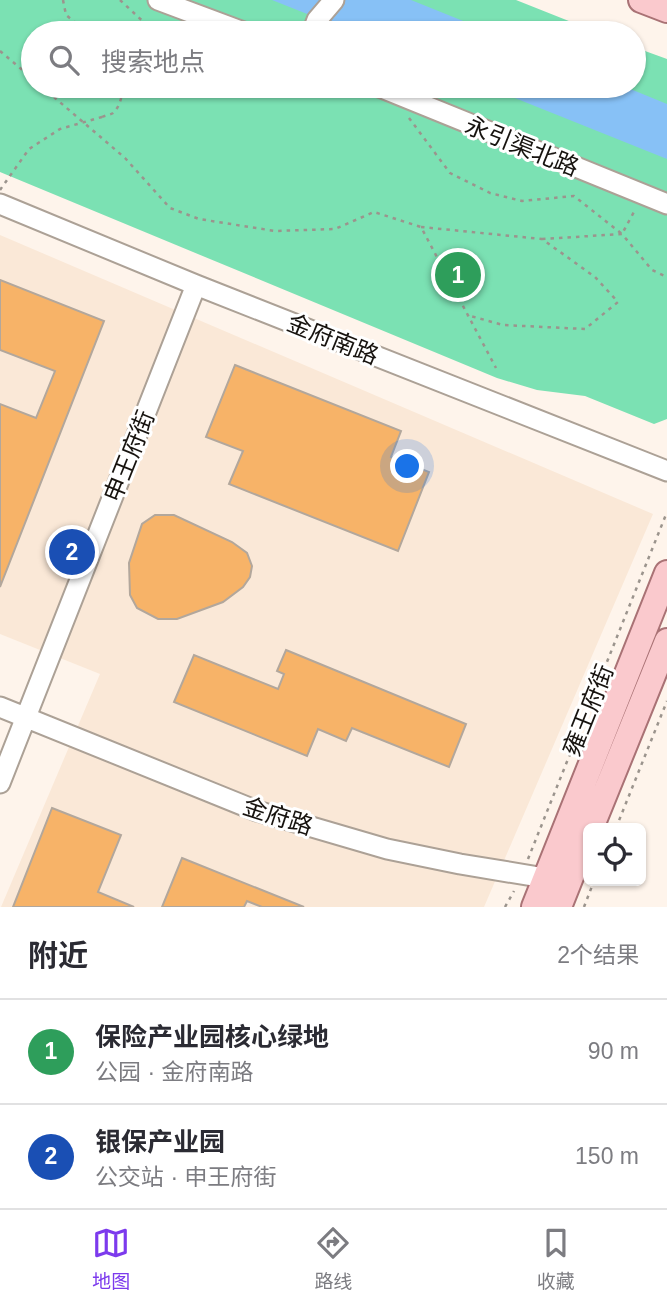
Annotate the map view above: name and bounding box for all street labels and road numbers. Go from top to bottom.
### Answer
street label: 永引渠北路 [461,111,583,181]
street label: 金府南路 [283,309,383,369]
street label: 申王府街 [99,406,159,506]
street label: 雍王府街 [558,660,618,760]
street label: 金府路 [240,792,316,840]

